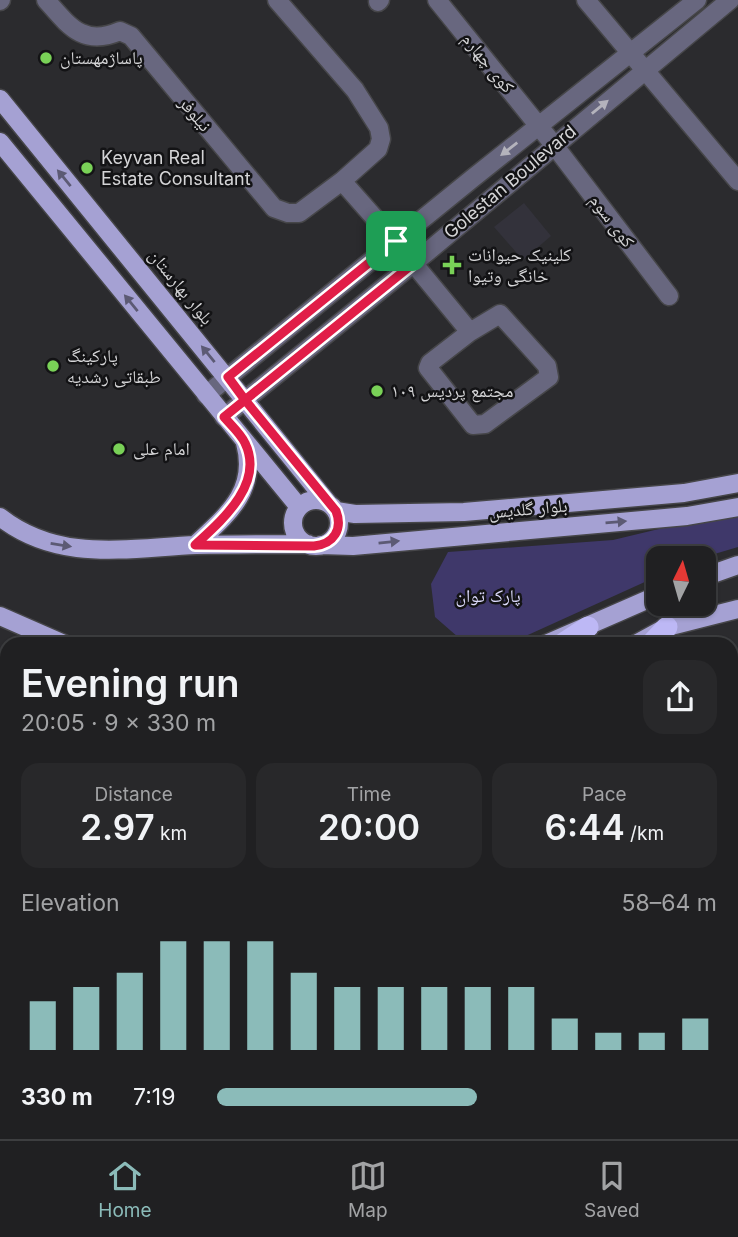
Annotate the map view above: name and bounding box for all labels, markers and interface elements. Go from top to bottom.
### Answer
street label: کوی چهارم [456,29,519,98]
place label: پاساژمهستان [60,47,143,69]
marker: پاساژمهستان [38,50,54,66]
street label: نیلوفر [174,91,216,136]
one-way arrow [591,99,609,114]
street label: Golestan Boulevard [439,120,580,243]
one-way arrow [501,141,518,156]
place label: Keyvan Real Estate Consultant [101,147,251,189]
marker: Keyvan Real Estate Consultant [79,160,95,176]
one-way arrow [57,169,72,187]
street label: کوی سوم [584,190,640,253]
pin [366,211,426,271]
icon: arrive [377,222,415,260]
place label: کلینیک حیوانات خانگی وتیوا [468,244,572,287]
street label: بلوار بهارستان [144,245,218,329]
marker: کلینیک حیوانات خانگی وتیوا [442,255,462,275]
one-way arrow [124,294,139,311]
place label: پارکینگ طبقاتی رشدیه [67,345,161,388]
one-way arrow [201,346,216,364]
marker: پارکینگ طبقاتی رشدیه [45,358,61,374]
place label: مجتمع پردیس ۱۰۹ [391,380,513,403]
marker: مجتمع پردیس ۱۰۹ [369,383,385,399]
place label: امام علی [133,438,190,461]
marker: امام علی [111,441,127,457]
street label: بلوار گلدیس [488,495,568,523]
one-way arrow [605,516,627,527]
one-way arrow [379,537,401,548]
one-way arrow [50,540,72,551]
north arrow [646,546,716,616]
map controls [646,546,716,616]
park label: پارک توان [455,585,521,607]
text: Evening run [21,660,239,706]
button: share [643,660,717,734]
text: 20:05 · 9 × 330 m [21,709,216,737]
text: Distance [94,783,173,806]
text: Time [347,783,391,806]
text: Pace [582,783,627,806]
text: 2.97 [80,806,155,848]
text: 20:00 [318,806,420,848]
text: 6:44 [545,806,625,848]
text: km [155,822,187,845]
text: /km [625,822,664,845]
text: Elevation [21,889,120,917]
text: 58–64 m [622,889,717,917]
text: 330 m [21,1083,93,1111]
text: 7:19 [133,1083,176,1111]
tab: Home [98,1157,152,1222]
tab: Map [348,1157,388,1222]
tab: Saved [584,1157,640,1222]

